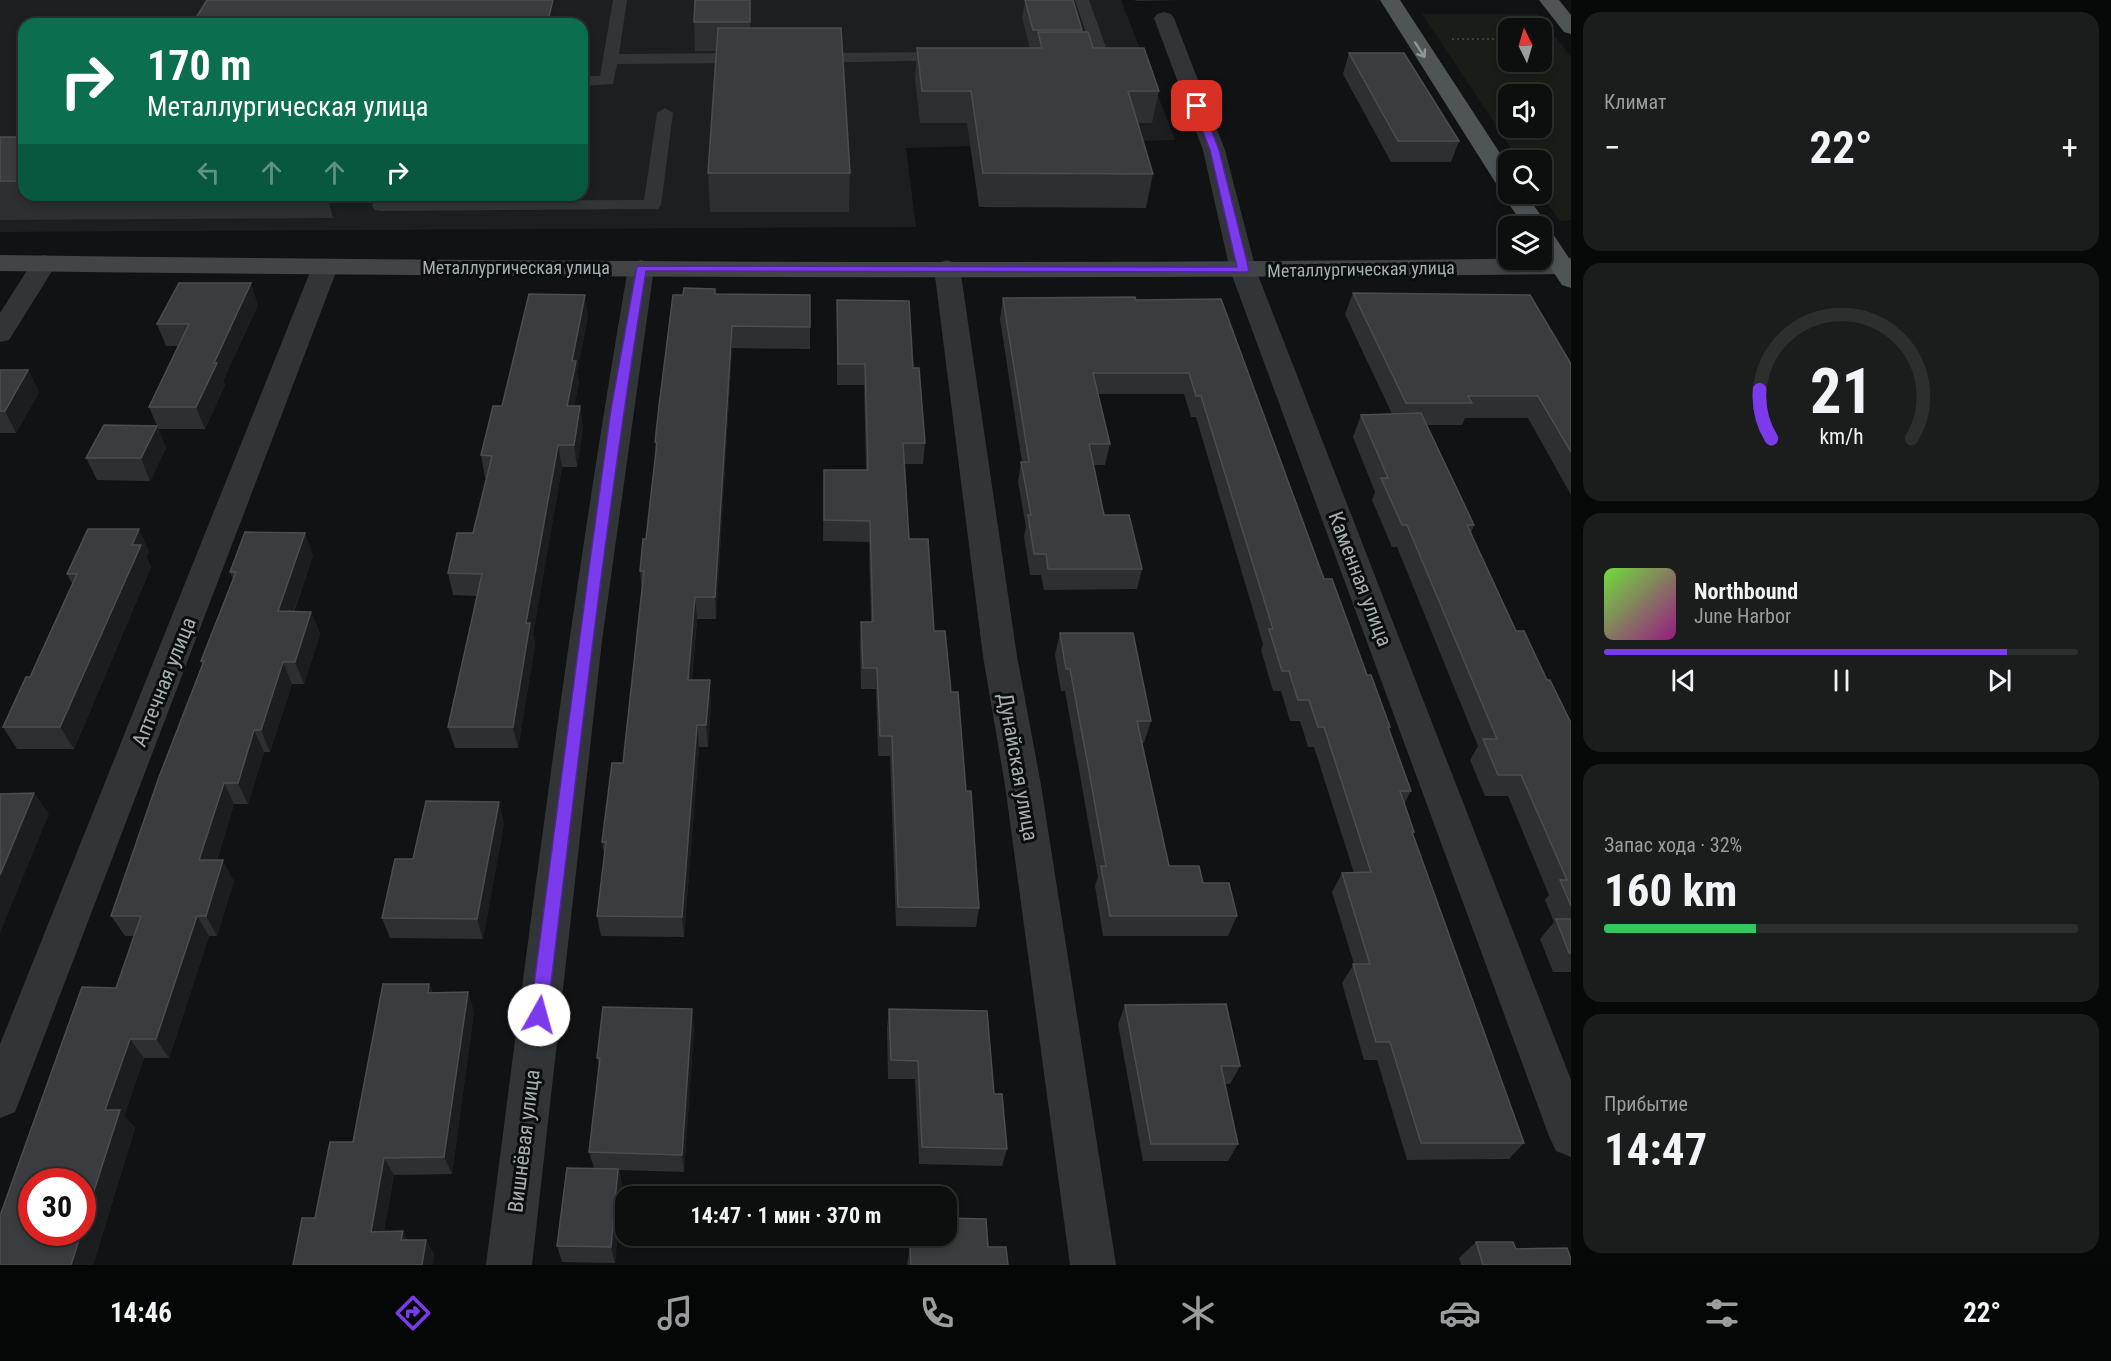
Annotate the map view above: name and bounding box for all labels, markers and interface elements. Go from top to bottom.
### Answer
north arrow [1498,18,1552,72]
map controls [1498,18,1552,270]
text: 170 m [147,41,252,90]
one-way arrow [1414,41,1426,58]
icon: right [48,42,126,120]
pin [1171,80,1222,131]
button: sound [1498,84,1552,138]
icon: arrive [1180,89,1213,122]
text: Климат [1604,90,1666,114]
text: Металлургическая улица [147,91,429,123]
text: 22° [1810,121,1873,174]
text: − [1604,128,1621,167]
text: + [2062,128,2078,167]
button: search [1498,150,1552,204]
icon: left [192,156,225,189]
icon: ahead [255,156,288,189]
icon: ahead [318,156,351,189]
icon: right [381,156,414,189]
button: layers [1498,216,1552,270]
street label: Металлургическая улица [422,257,610,278]
street label: Металлургическая улица [1267,257,1455,281]
text: 21 [1809,355,1873,428]
text: km/h [1819,424,1863,449]
street label: Каменная улица [1323,508,1397,650]
text: Northbound [1694,579,1798,604]
text: June Harbor [1694,604,1791,628]
street label: Аптечная улица [127,614,201,750]
icon: previous [1667,664,1700,697]
icon: pause [1825,664,1858,697]
icon: next [1983,664,2016,697]
street label: Дунайская улица [993,691,1043,843]
text: Запас хода · 32% [1604,833,1742,857]
text: 160 km [1604,864,1737,917]
position arrow [507,983,571,1047]
street label: Вишнёвая улица [503,1068,545,1214]
text: Прибытие [1604,1092,1688,1116]
text: 14:47 [1604,1123,1707,1176]
speed limit sign: 30 [18,1168,96,1246]
text: 14:47 · 1 мин · 370 m [691,1203,881,1228]
icon: directions [392,1292,434,1334]
icon: music [654,1292,696,1334]
icon: phone [916,1292,958,1334]
icon: climate [1177,1292,1219,1334]
icon: car [1439,1292,1481,1334]
icon: filters [1701,1292,1743,1334]
text: 14:46 [110,1297,172,1329]
text: 22° [1963,1297,2001,1329]

